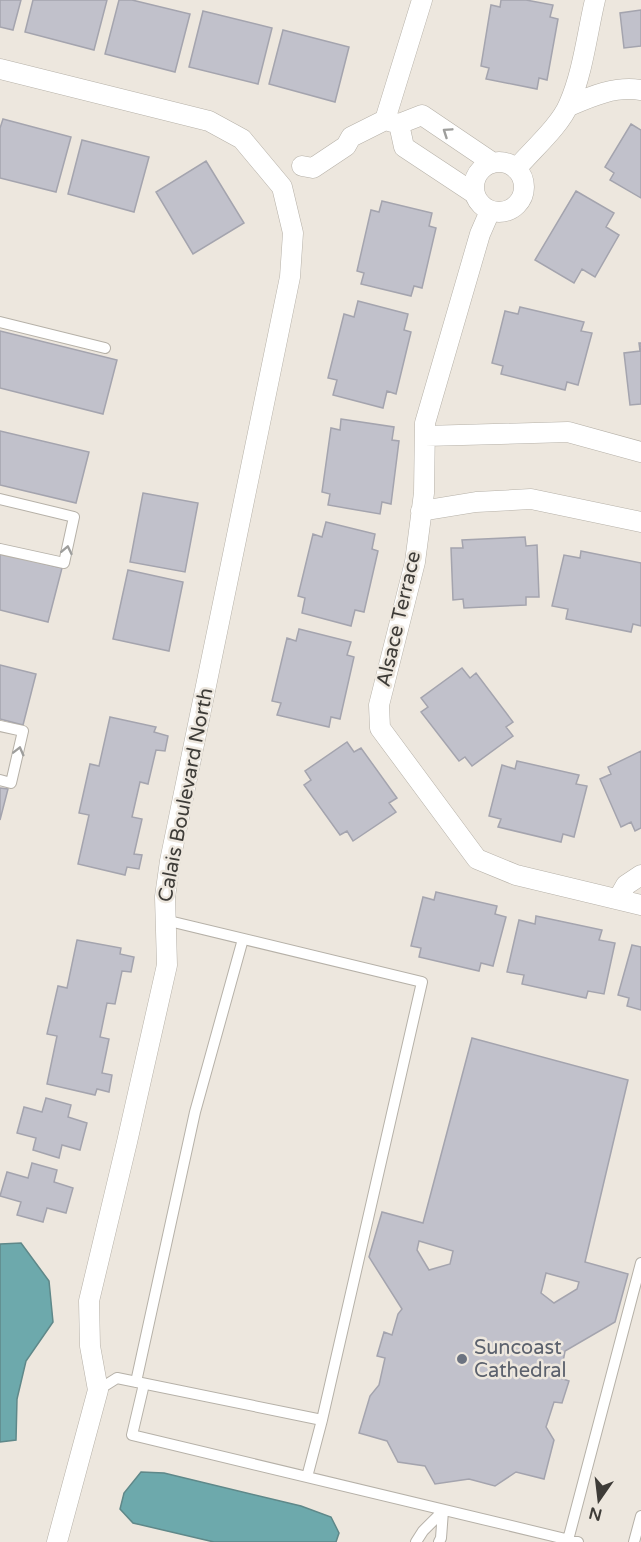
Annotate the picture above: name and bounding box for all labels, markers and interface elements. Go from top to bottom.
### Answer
one-way arrow [443,128,454,139]
one-way arrow [59,545,72,555]
street label: Alsace Terrace [372,549,426,689]
street label: Calais Boulevard North [153,686,219,904]
one-way arrow [11,746,24,756]
place label: Suncoast Cathedral [474,1336,567,1383]
marker: Suncoast Cathedral [455,1352,469,1366]
north arrow [569,1470,629,1530]
text: N [587,1502,604,1525]

